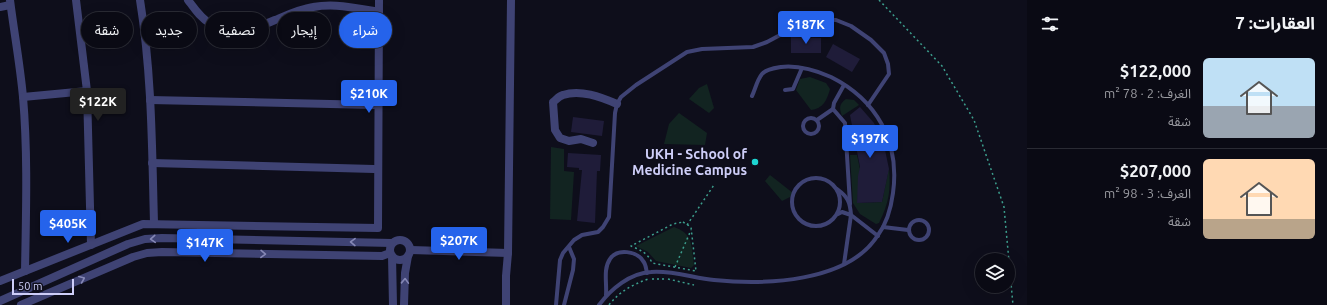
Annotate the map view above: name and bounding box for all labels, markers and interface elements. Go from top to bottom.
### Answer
pin: $187K [778,11,834,45]
chip: شقة [81,12,133,48]
chip: جديد [141,12,197,48]
chip: تصفية [205,12,269,48]
chip: إيجار [277,12,331,48]
chip: شراء [339,12,392,48]
icon: filters [1039,13,1061,35]
text: العقارات: 7 [1235,13,1315,32]
text: $187K [787,17,825,31]
text: $122,000 [1120,61,1191,80]
icon: home [1235,74,1283,122]
pin: $210K [341,80,397,114]
text: $210K [350,86,388,100]
text: الغرف: 2 · 78 m² [1104,86,1191,100]
pin: $122K [70,88,126,122]
text: $122K [79,94,117,108]
text: شقة [1168,114,1191,128]
pin: $197K [842,125,898,159]
text: $197K [851,131,889,145]
place label: UKH - School of Medicine Campus [632,146,747,178]
marker: UKH - School of Medicine Campus [750,157,760,167]
text: $207,000 [1120,161,1191,180]
icon: home [1235,175,1283,223]
text: الغرف: 3 · 98 m² [1104,186,1191,200]
pin: $405K [40,210,96,244]
text: شقة [1168,214,1191,228]
text: $405K [49,216,87,230]
pin: $207K [431,227,487,261]
pin: $147K [177,229,233,263]
text: $207K [440,233,478,247]
one-way arrow [150,234,156,243]
text: $147K [186,235,224,249]
one-way arrow [350,238,356,246]
one-way arrow [260,250,266,259]
map controls [975,253,1015,293]
button: layers [975,253,1015,293]
one-way arrow [79,275,86,283]
scale bar [12,277,74,296]
one-way arrow [401,278,409,284]
text: 50 m [18,280,42,292]

